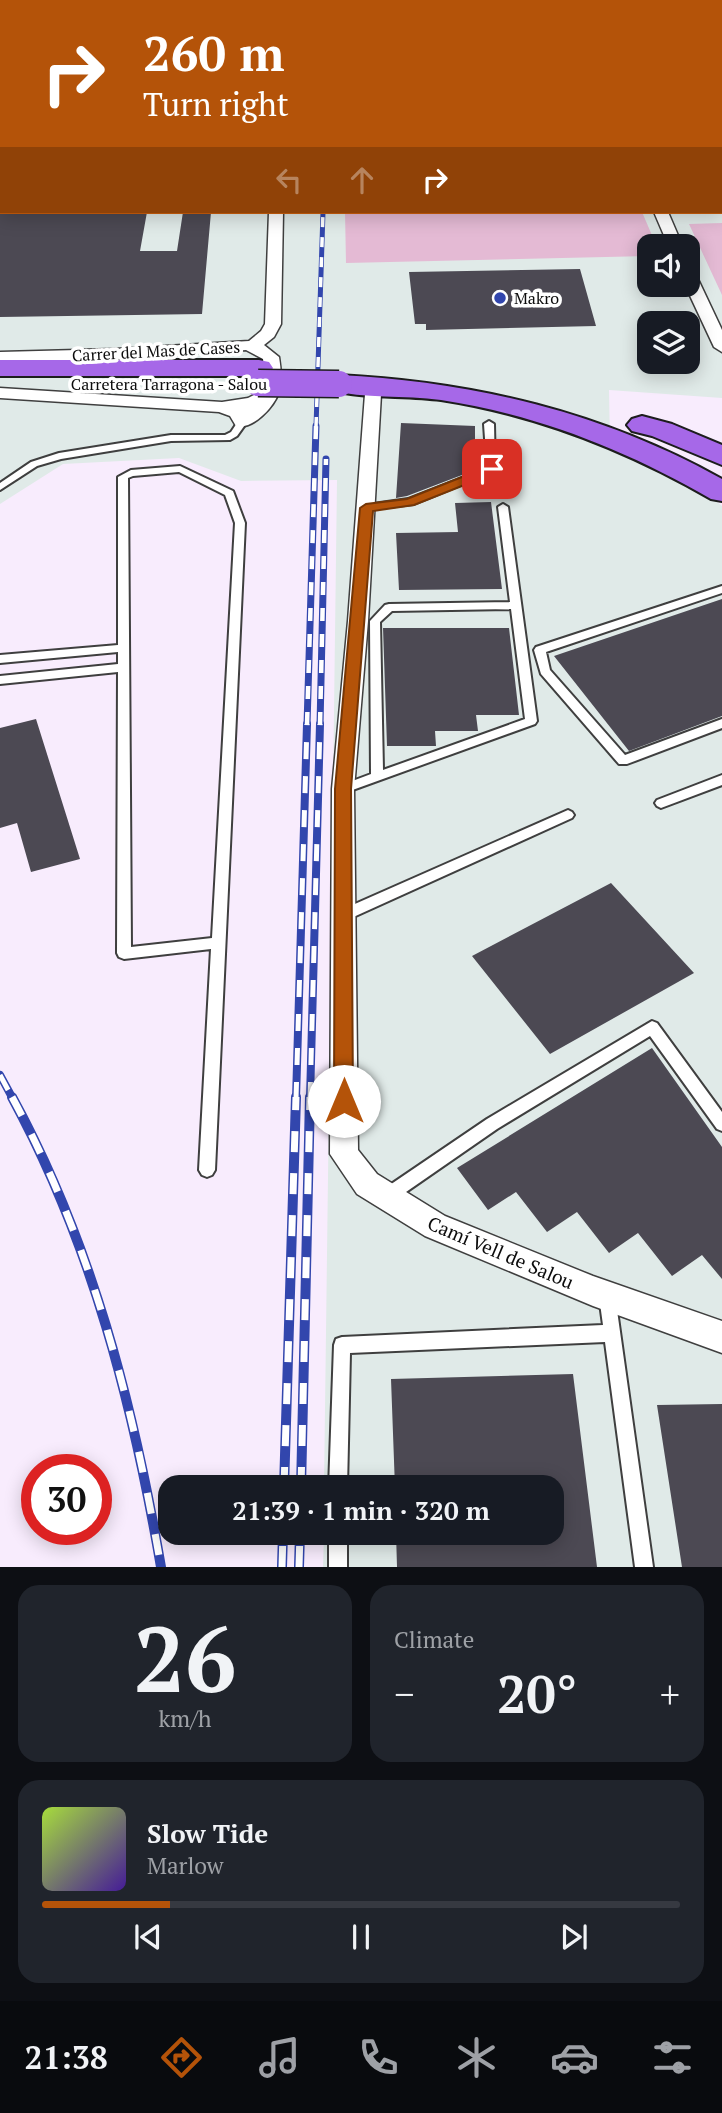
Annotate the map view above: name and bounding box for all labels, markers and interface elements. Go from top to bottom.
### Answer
text: 260 m [143,20,285,85]
icon: right [28,28,119,119]
text: Turn right [143,83,289,125]
icon: left [270,161,308,199]
icon: ahead [343,161,381,199]
icon: right [416,161,454,199]
map controls [637,234,700,374]
button: sound [637,234,700,297]
place label: Makro [514,287,559,309]
marker: Makro [492,290,508,306]
button: layers [637,311,700,374]
street label: Carrer del Mas de Cases [71,336,241,366]
street label: Carretera Tarragona - Salou [71,373,267,395]
pin [462,439,522,499]
icon: arrive [473,450,511,488]
position arrow [307,1064,381,1138]
street label: Camí Vell de Salou [424,1210,578,1294]
speed limit sign: 30 [21,1454,112,1545]
text: 21:39 · 1 min · 320 m [232,1493,490,1527]
text: 26 [134,1597,236,1718]
text: Climate [394,1624,474,1655]
text: 20° [497,1659,577,1728]
text: − [394,1669,414,1719]
text: + [660,1669,680,1719]
text: km/h [158,1703,212,1734]
text: Slow Tide [147,1816,268,1850]
text: Marlow [147,1850,224,1881]
icon: previous [129,1918,167,1956]
icon: pause [342,1918,380,1956]
icon: next [555,1918,593,1956]
icon: directions [157,2033,206,2082]
icon: music [255,2033,304,2082]
icon: phone [354,2033,403,2082]
icon: climate [452,2033,501,2082]
icon: car [550,2033,599,2082]
icon: filters [648,2033,697,2082]
text: 21:38 [25,2036,108,2078]

